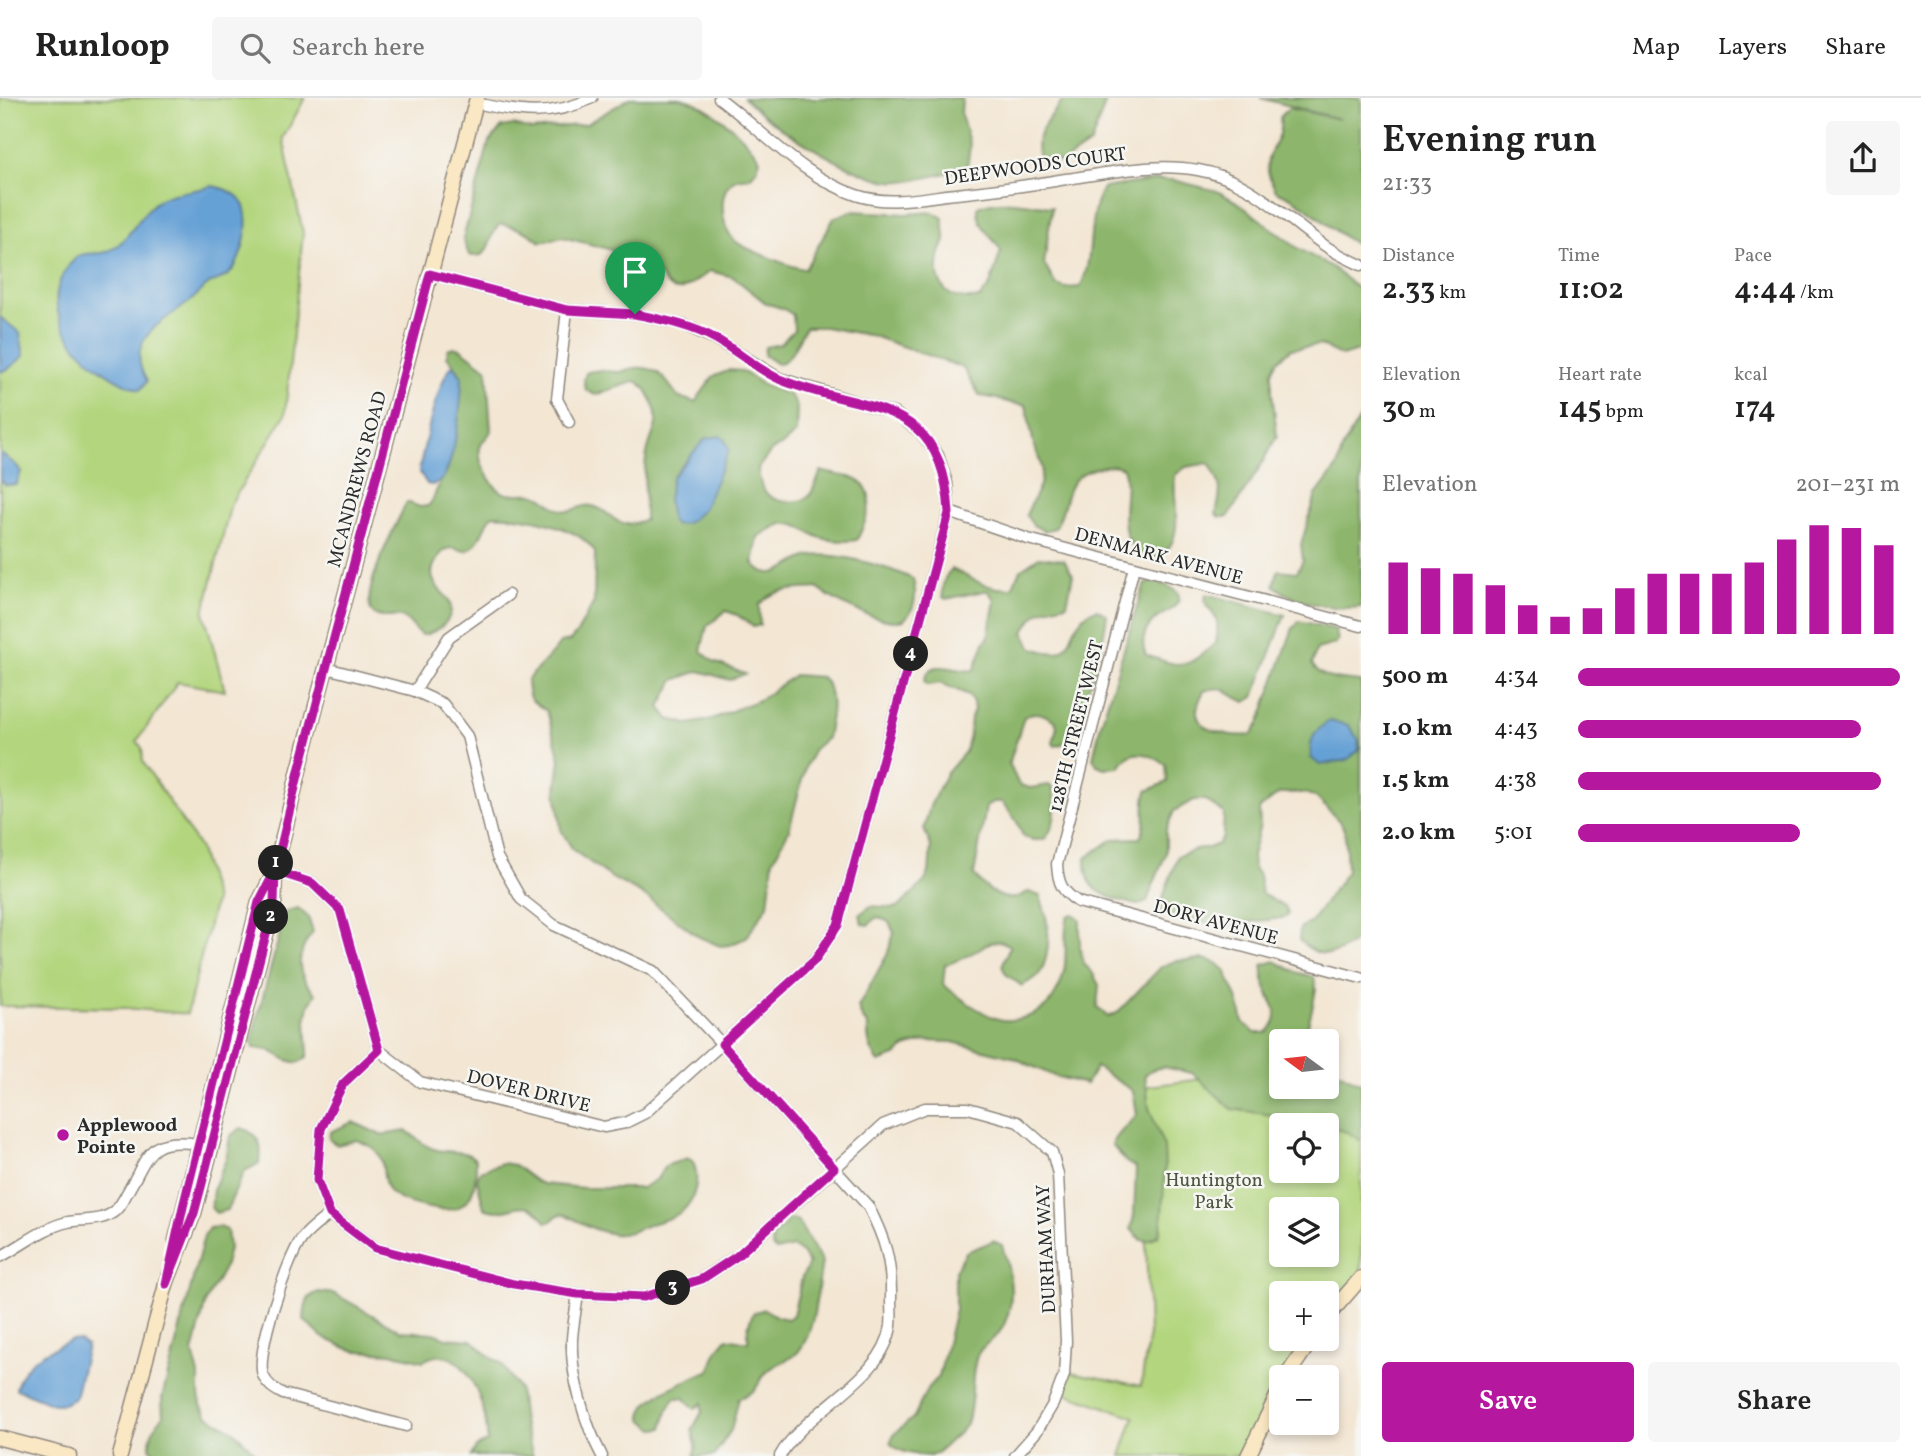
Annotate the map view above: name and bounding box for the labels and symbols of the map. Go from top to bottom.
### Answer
street label: DEEPWOODS COURT [942,141,1128,193]
pin [605,242,665,314]
street label: MCANDREWS ROAD [322,388,394,571]
street label: DENMARK AVENUE [1071,522,1246,592]
pin: 4 [894,636,928,672]
street label: 128TH STREET WEST [1043,638,1111,815]
pin: 1 [258,846,294,880]
street label: DORY AVENUE [1150,894,1281,952]
pin: 2 [254,900,288,934]
north arrow [1269,1029,1339,1099]
street label: DOVER DRIVE [464,1064,593,1120]
place label: Applewood Pointe [77,1113,178,1161]
marker: Applewood Pointe [55,1127,71,1143]
park label: Huntington Park [1165,1168,1263,1216]
street label: DURHAM WAY [1031,1184,1063,1314]
pin: 3 [656,1270,690,1306]

